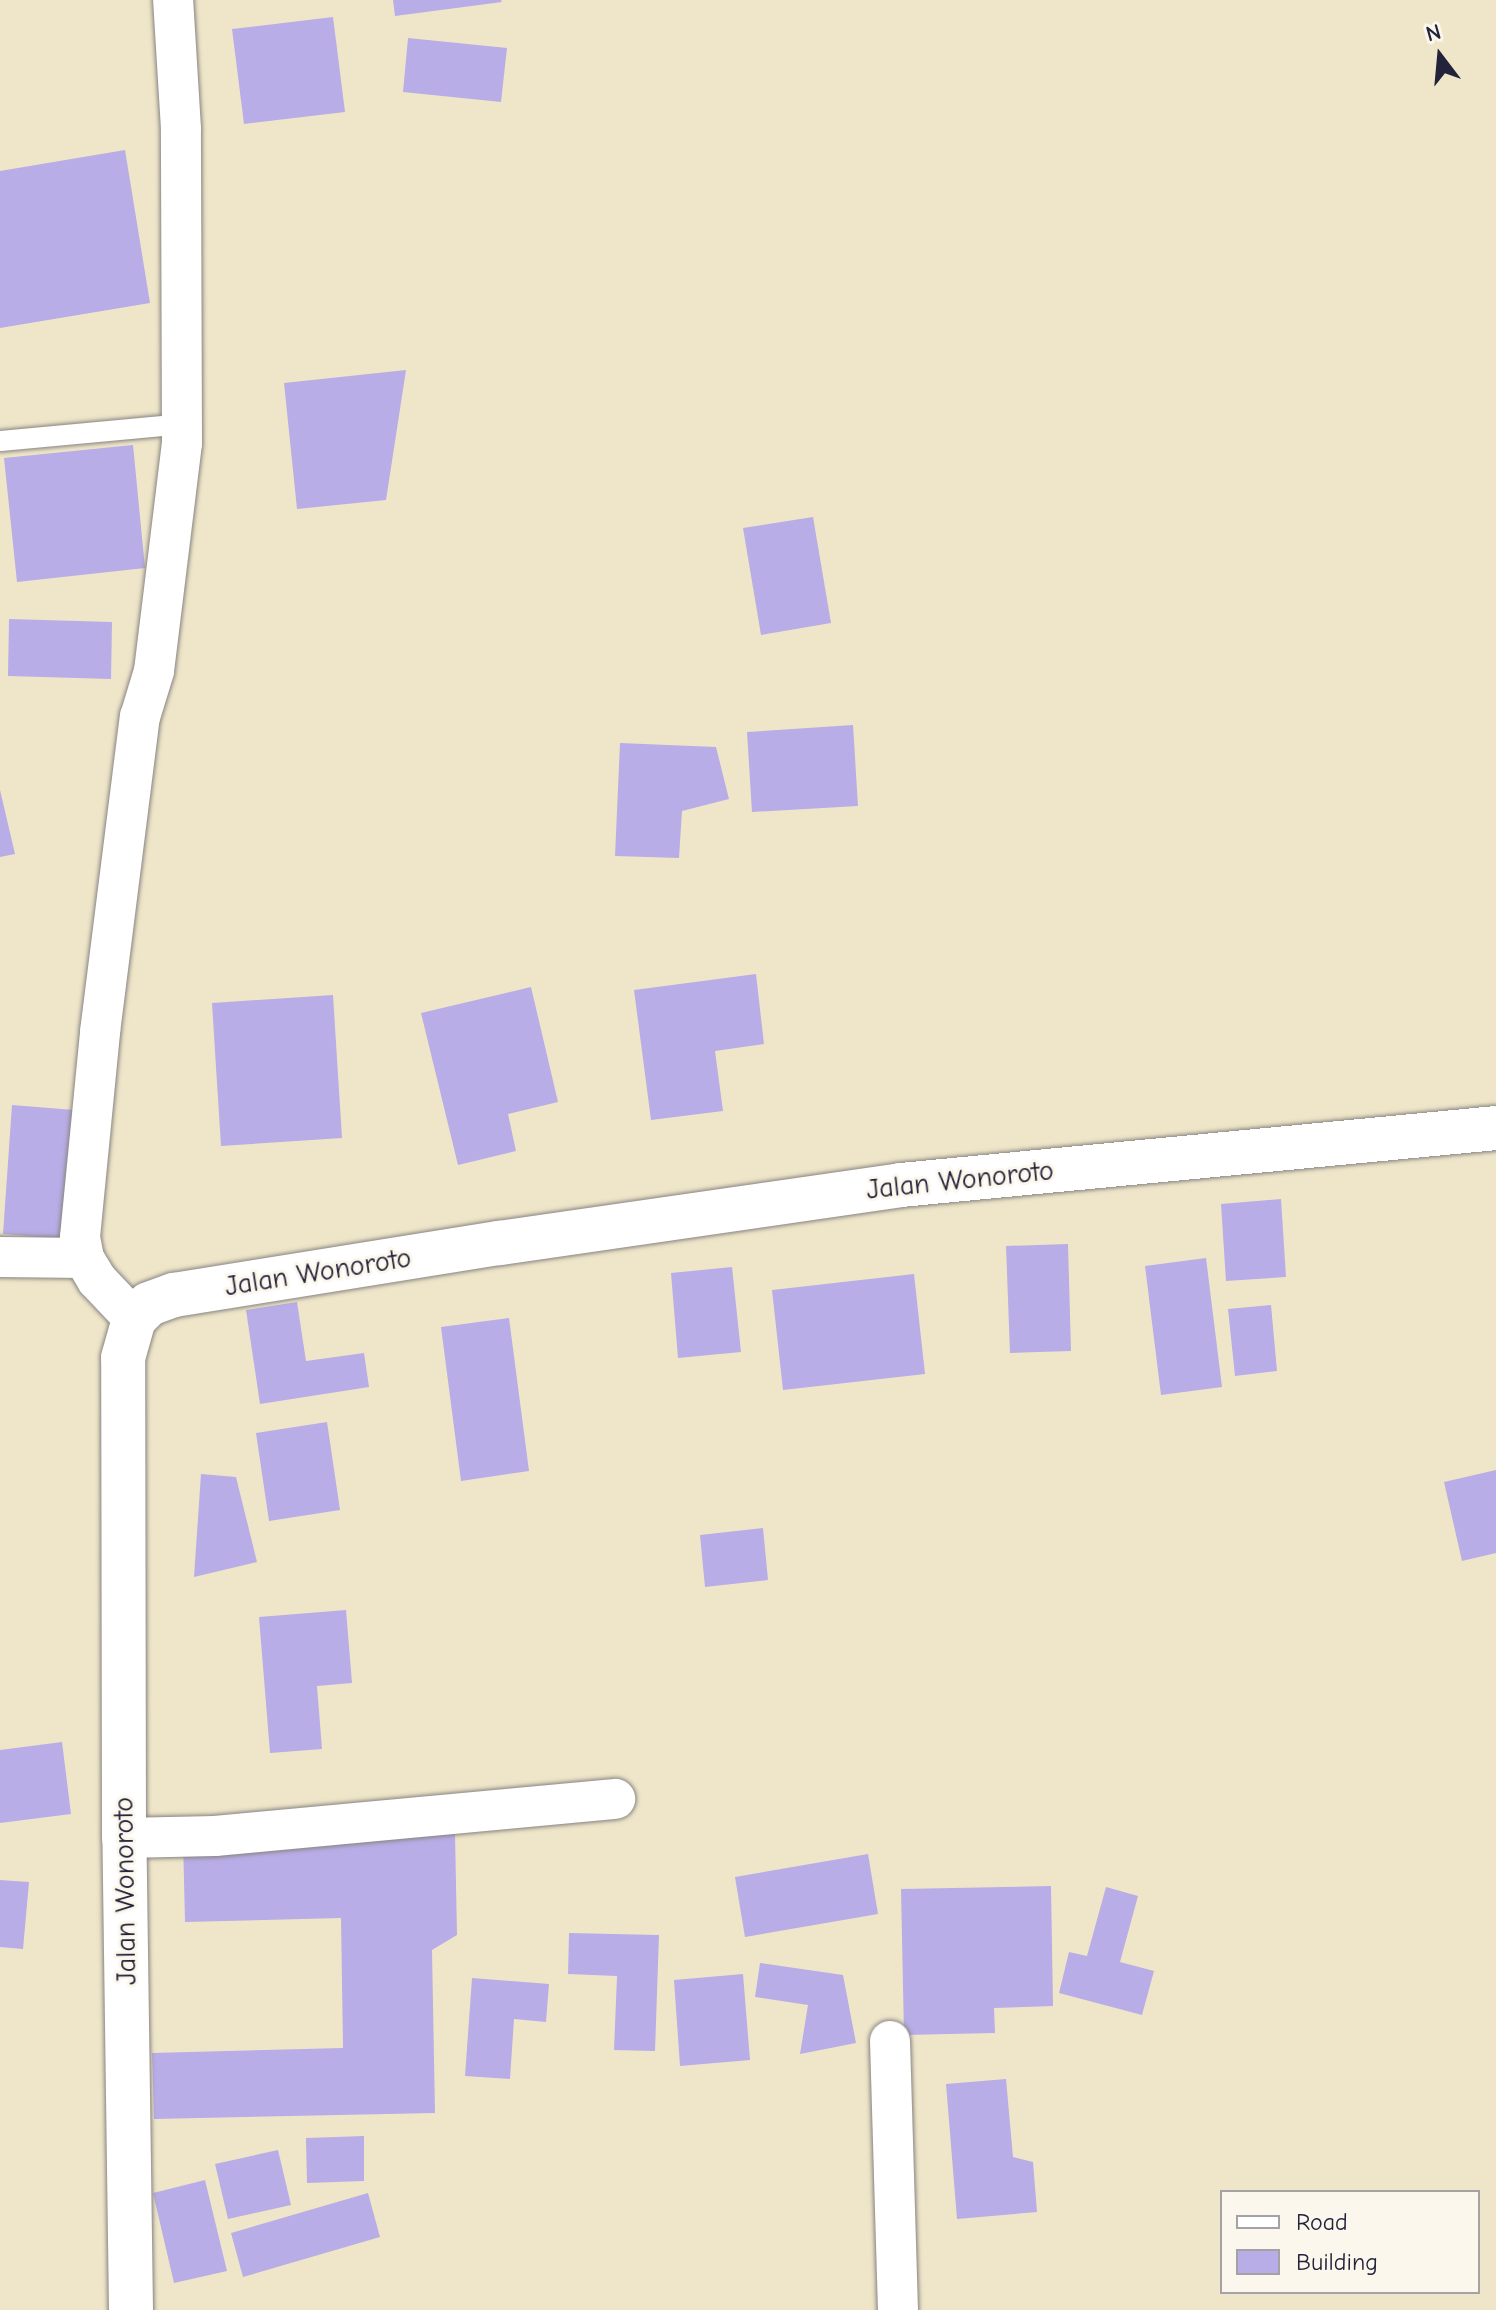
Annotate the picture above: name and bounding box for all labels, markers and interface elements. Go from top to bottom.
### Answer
north arrow [1400,16,1480,96]
text: N [1423,18,1444,47]
street label: Jalan Wonoroto [865,1153,1055,1207]
street label: Jalan Wonoroto [222,1241,414,1303]
street label: Jalan Wonoroto [107,1797,143,1985]
legend [1220,2190,1480,2294]
text: Road [1296,2208,1348,2236]
text: Building [1296,2248,1378,2276]

